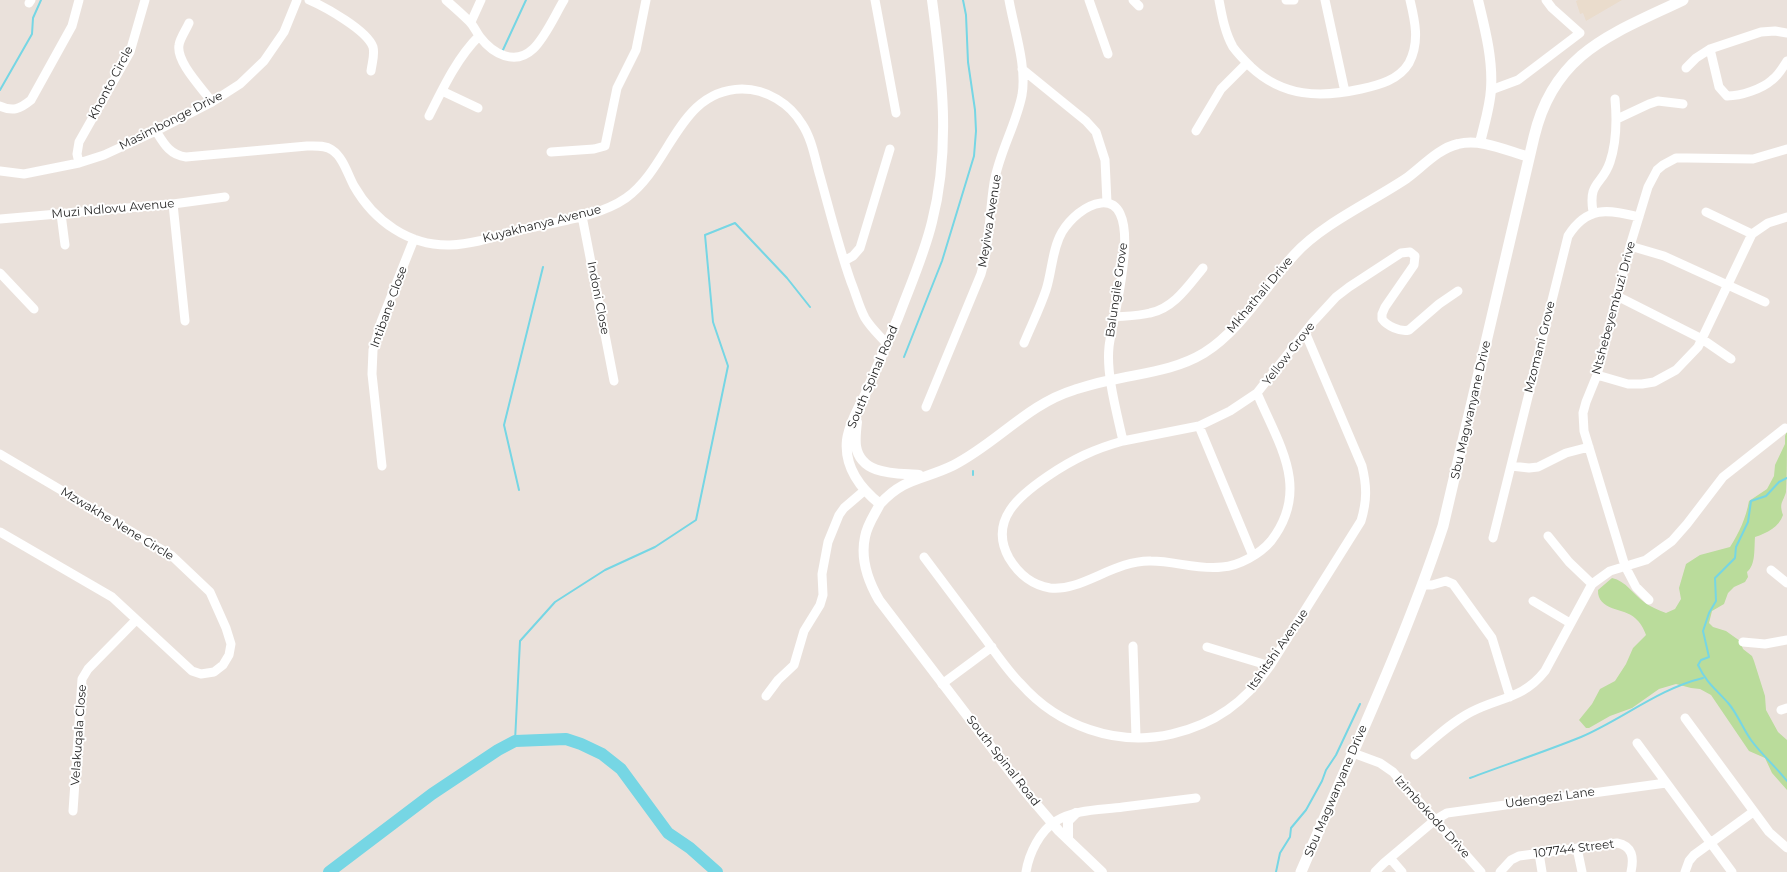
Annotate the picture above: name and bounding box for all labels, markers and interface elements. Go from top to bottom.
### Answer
street label: Khonto Circle [86,44,136,122]
street label: Masimbonge Drive [117,89,225,153]
street label: Meyiwa Avenue [976,173,1004,269]
street label: Muzi Ndlovu Avenue [51,196,175,222]
street label: Kuyakhanya Avenue [481,202,603,246]
street label: Ntshebeyembuzi Drive [1589,240,1639,376]
street label: Balungile Grove [1103,242,1131,338]
street label: Mkhathali Drive [1224,254,1296,336]
street label: Indoni Close [584,260,612,336]
street label: Intibane Close [368,264,410,350]
street label: Mzomani Grove [1522,300,1558,394]
street label: Yellow Grove [1260,319,1318,389]
street label: South Spinal Road [845,323,901,431]
street label: Sbu Magwanyane Drive [1448,339,1494,481]
street label: Mzwakhe Nene Circle [58,484,176,564]
street label: Itshitshi Avenue [1245,607,1311,693]
street label: Velakuqala Close [68,684,90,786]
street label: South Spinal Road [963,713,1043,809]
street label: Sbu Magwanyane Drive [1302,723,1370,859]
street label: Izimbokodo Drive [1391,773,1473,861]
street label: Udengezi Lane [1504,785,1596,811]
street label: 107744 Street [1533,837,1615,861]

